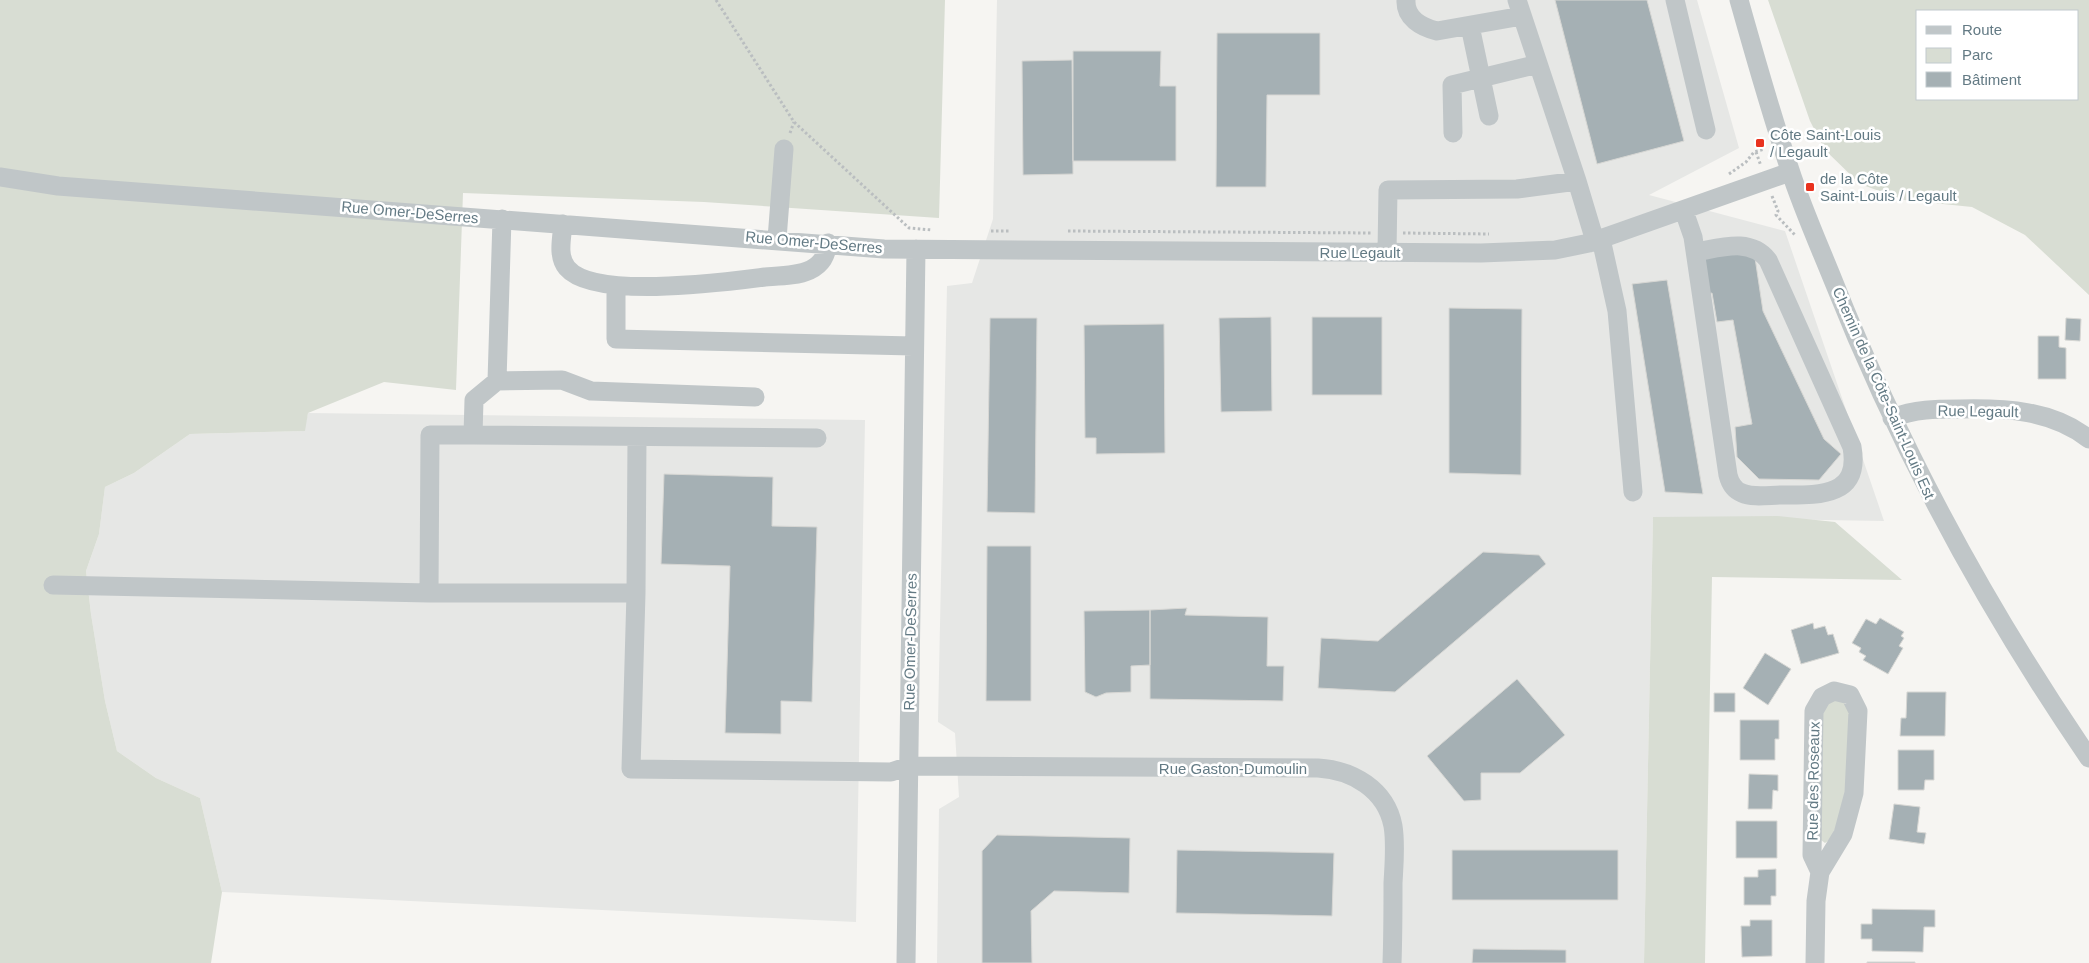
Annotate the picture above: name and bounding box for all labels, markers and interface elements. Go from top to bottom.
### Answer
legend [1916,10,2079,100]
text: Route [1962,21,2002,38]
text: Parc [1962,46,1993,63]
text: Bâtiment [1962,71,2022,88]
place label: Côte Saint-Louis / Legault [1770,126,1881,160]
marker: Côte Saint-Louis / Legault [1754,137,1766,149]
place label: de la Côte Saint-Louis / Legault [1820,170,1958,204]
marker: de la Côte Saint-Louis / Legault [1804,181,1816,193]
street label: Rue Omer-DeSerres [341,198,479,226]
street label: Rue Omer-DeSerres [745,228,883,256]
street label: Rue Legault [1320,244,1401,261]
street label: Chemin de la Côte-Saint-Louis Est [1829,284,1939,502]
street label: Rue Legault [1937,402,2019,420]
street label: Rue Omer-DeSerres [900,573,920,711]
street label: Rue des Roseaux [1803,721,1823,841]
street label: Rue Gaston-Dumoulin [1159,760,1307,777]

